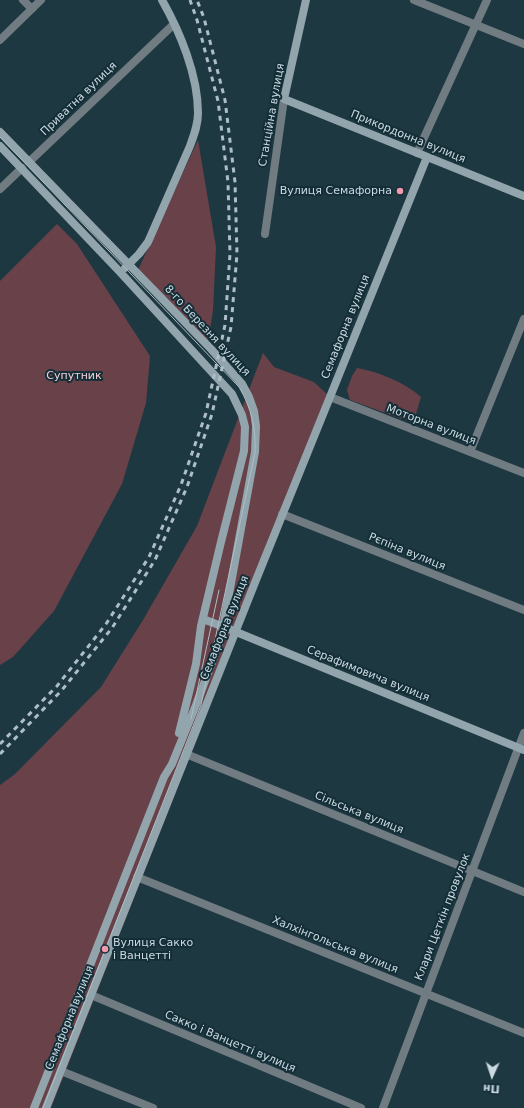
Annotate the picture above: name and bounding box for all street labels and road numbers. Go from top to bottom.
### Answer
street label: Приватна вулиця [38,59,120,139]
street label: Станційна вулиця [256,62,288,168]
street label: Прикордонна вулиця [349,108,467,166]
street label: Семафорна вулиця [319,273,373,381]
street label: 8-го Березня вулиця [161,283,253,379]
street label: Моторна вулиця [384,402,478,448]
street label: Рєпіна вулиця [367,531,447,573]
street label: Семафорна вулиця [198,574,252,682]
street label: Серафимовича вулиця [305,643,431,705]
street label: Сільська вулиця [313,789,405,837]
street label: Клари Цеткін провулок [413,851,473,983]
street label: Халхінгольська вулиця [270,914,400,976]
street label: Семафорна вулиця [43,964,97,1072]
street label: Сакко і Ванцетті вулиця [163,1008,297,1076]

